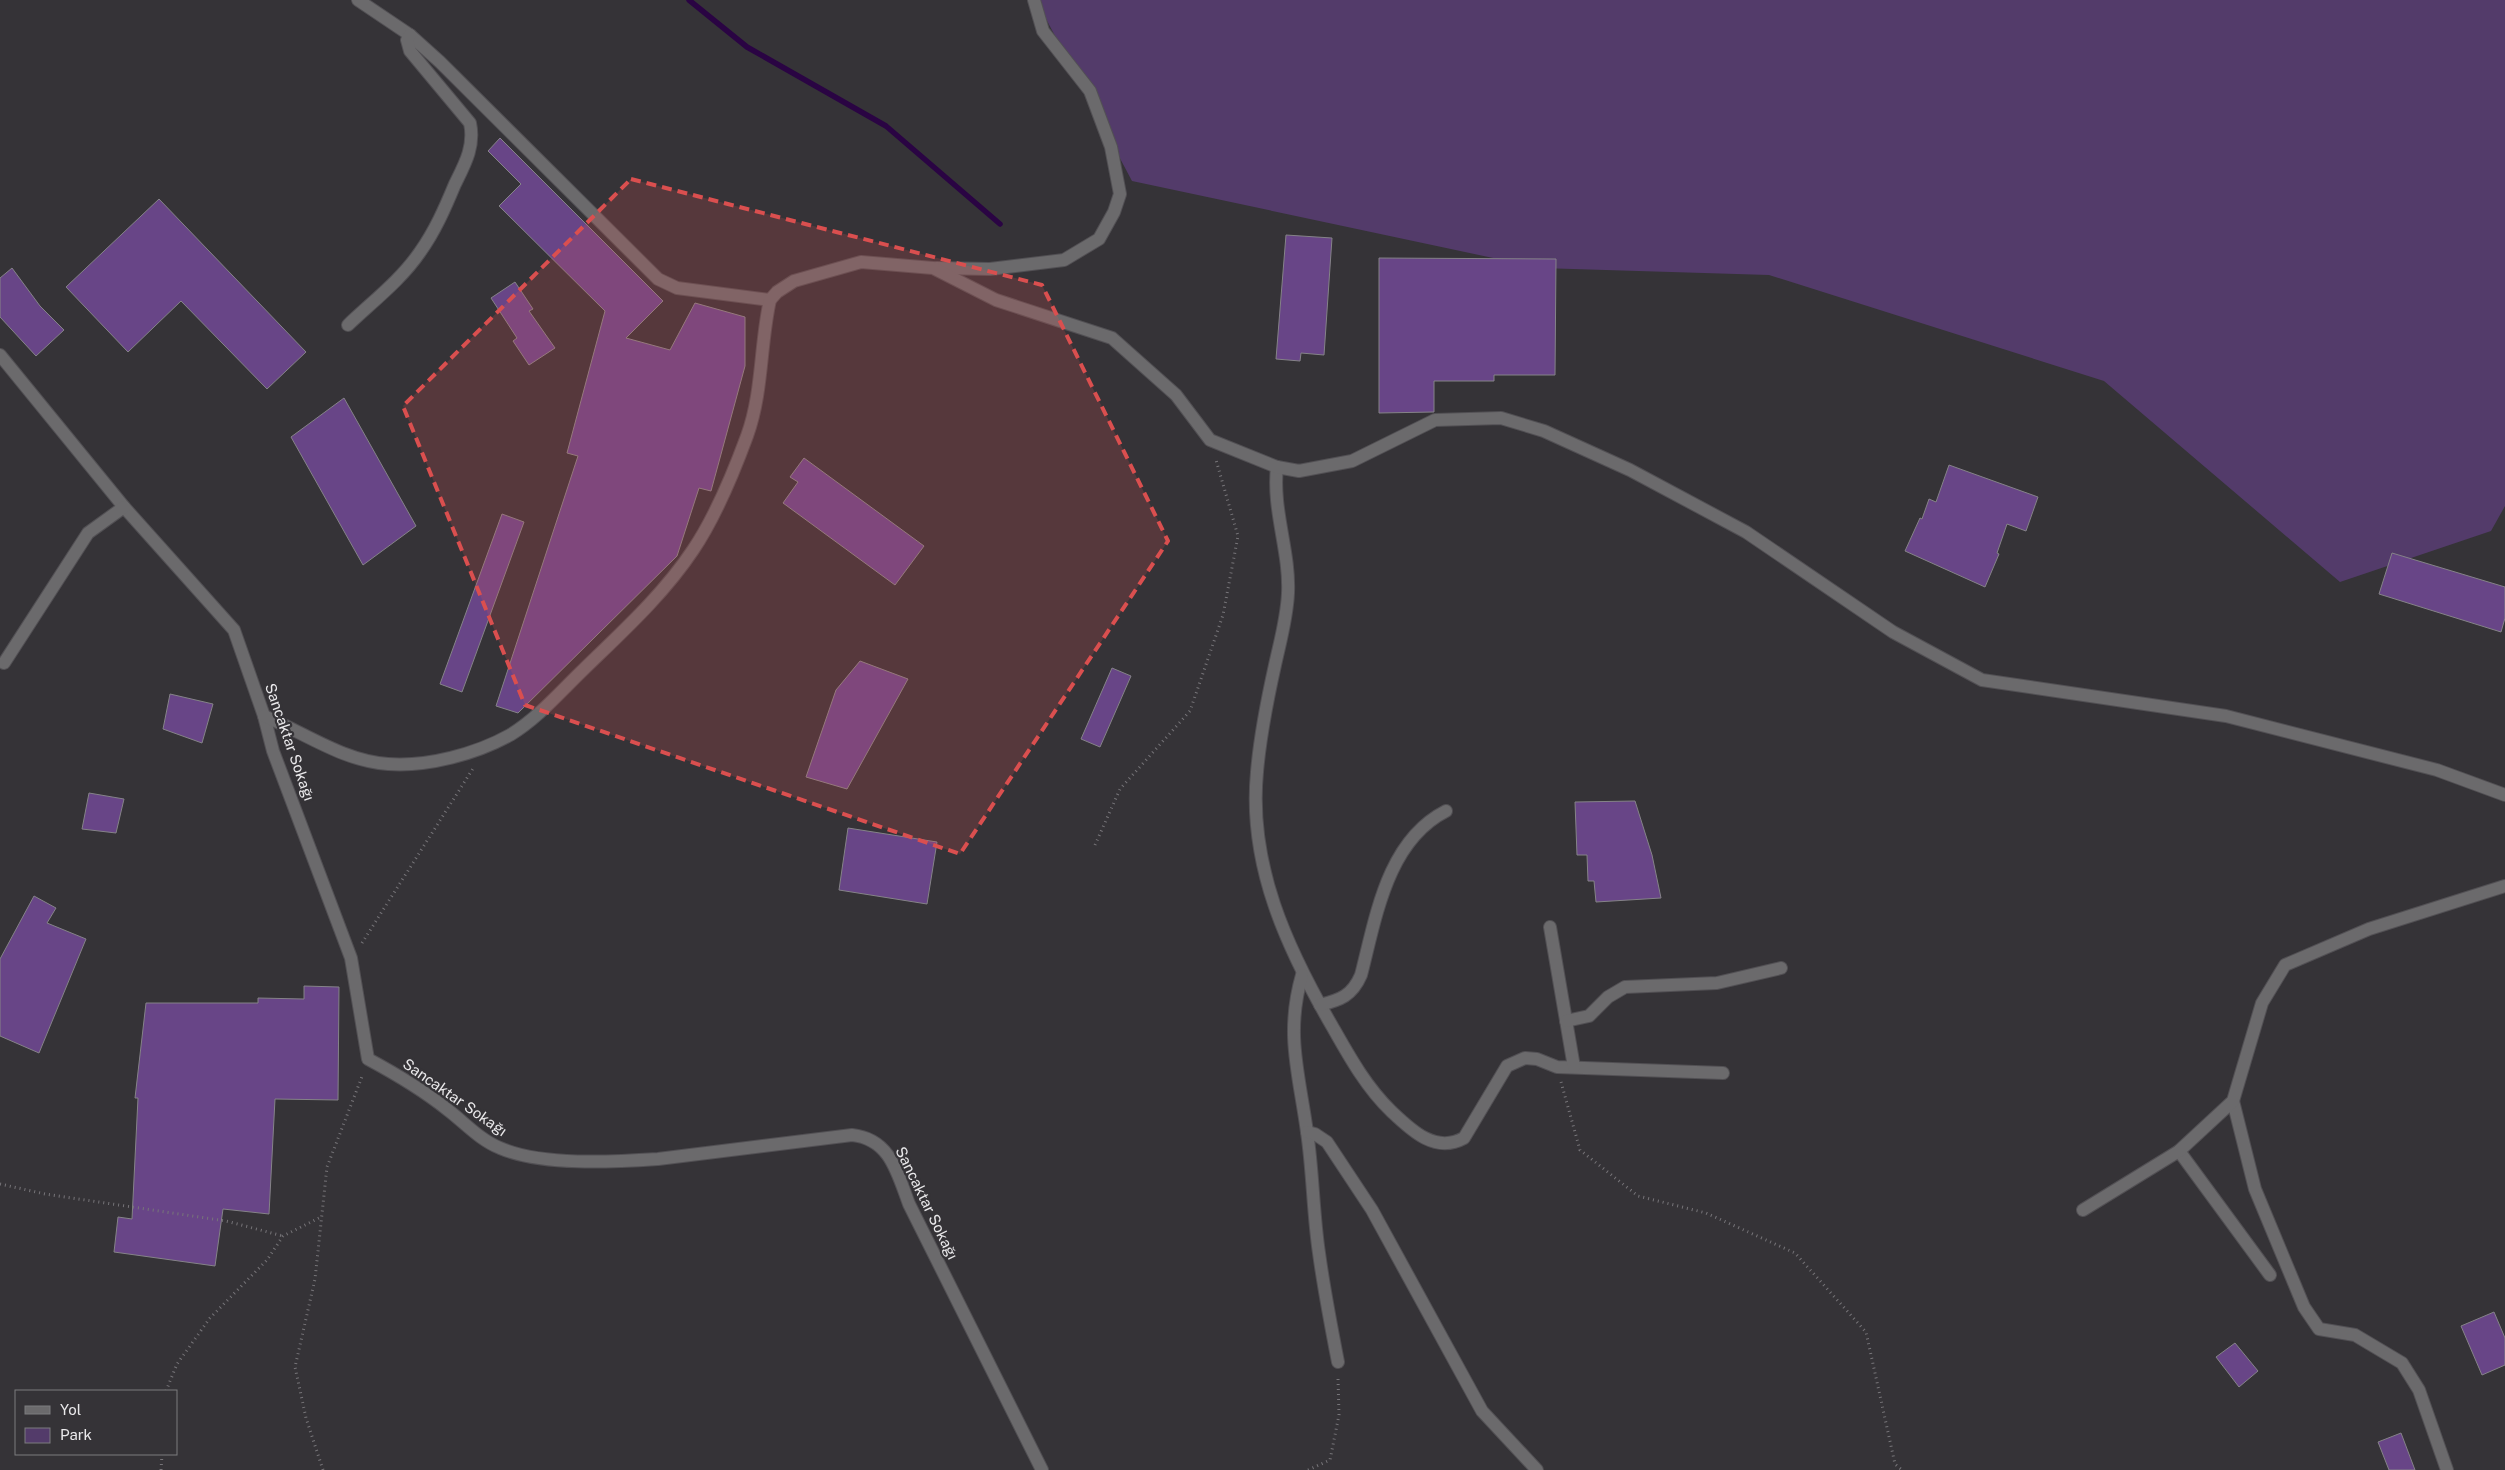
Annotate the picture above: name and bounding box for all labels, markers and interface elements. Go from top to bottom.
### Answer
street label: Sancaktar Sokağı [262,681,318,803]
street label: Sancaktar Sokağı [400,1055,510,1139]
street label: Sancaktar Sokağı [892,1144,962,1262]
legend [15,1390,178,1455]
text: Yol [60,1401,81,1418]
text: Park [60,1426,92,1443]

